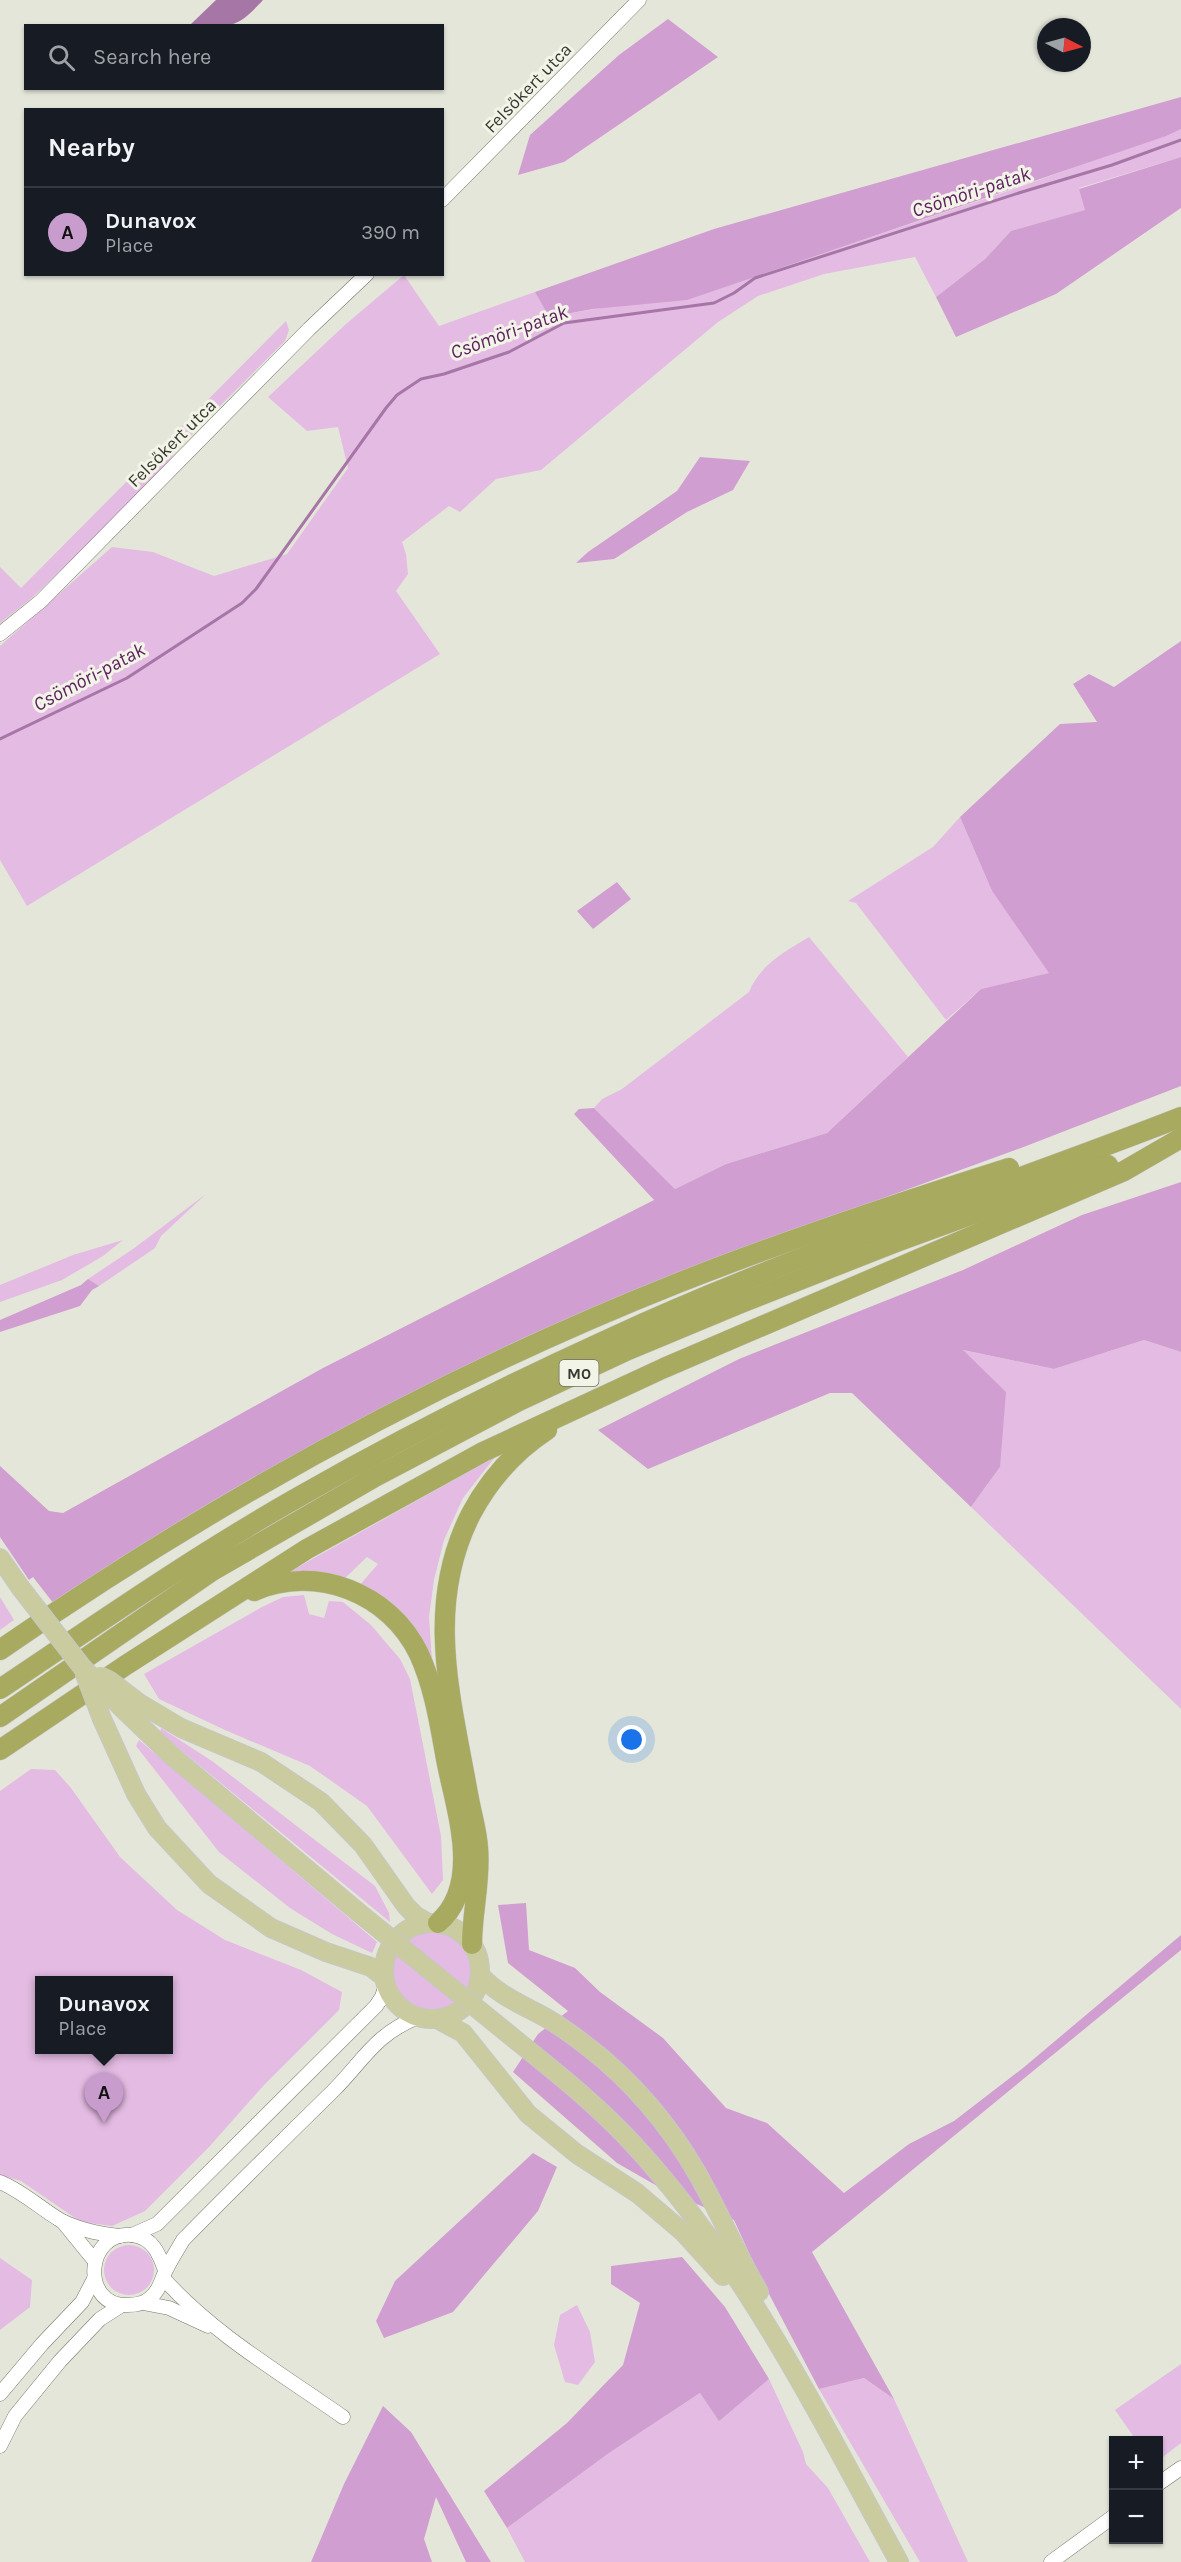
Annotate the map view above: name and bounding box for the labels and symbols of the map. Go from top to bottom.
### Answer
north arrow [1037,18,1091,72]
street label: Felsőkert utca [480,39,576,137]
water label: Csömöri-patak [909,162,1034,222]
water label: Csömöri-patak [447,300,572,364]
street label: Felsőkert utca [123,394,221,492]
water label: Csömöri-patak [29,638,150,716]
road number: M0 [560,1360,598,1386]
your location [617,1725,646,1754]
pin: A [84,2074,124,2123]

